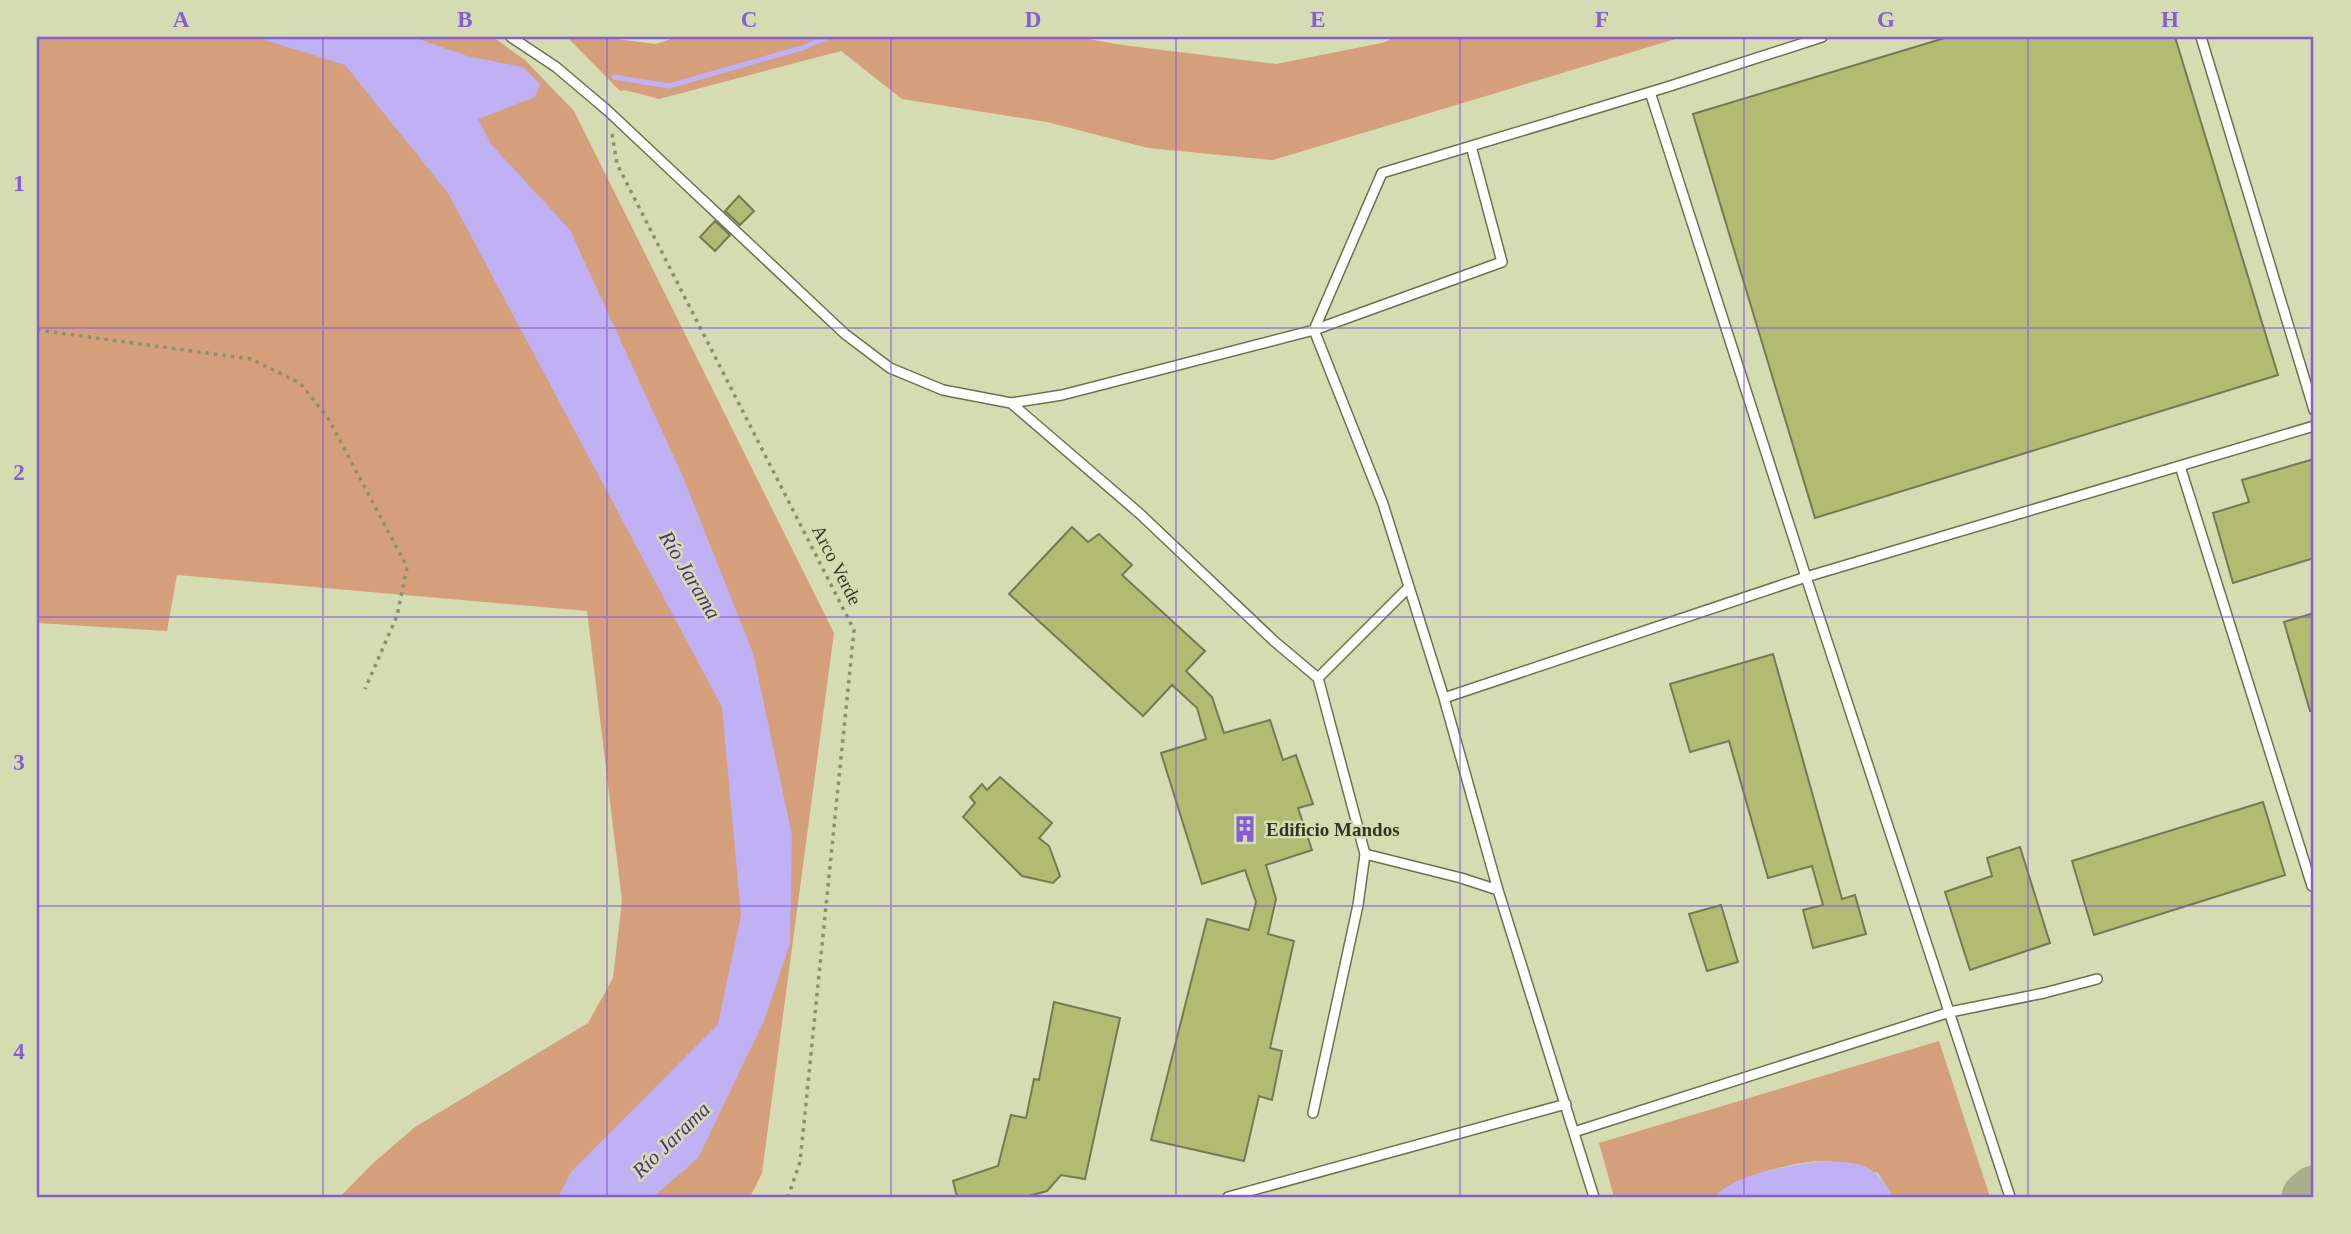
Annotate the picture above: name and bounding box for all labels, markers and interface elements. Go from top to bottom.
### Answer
text: A [173,7,190,32]
text: B [457,7,473,32]
text: C [741,7,757,32]
text: D [1025,7,1041,32]
text: E [1310,7,1326,32]
text: F [1595,7,1609,32]
text: G [1877,7,1895,32]
text: H [2161,7,2179,32]
text: 1 [13,171,25,196]
text: 2 [13,460,25,485]
street label: Arco Verde [808,522,866,608]
water label: Río Jarama [654,526,726,623]
text: 3 [13,750,25,775]
building icon: Edificio Mandos [1230,814,1260,844]
place label: Edificio Mandos [1266,819,1400,840]
text: 4 [13,1039,25,1064]
water label: Río Jarama [626,1097,715,1184]

